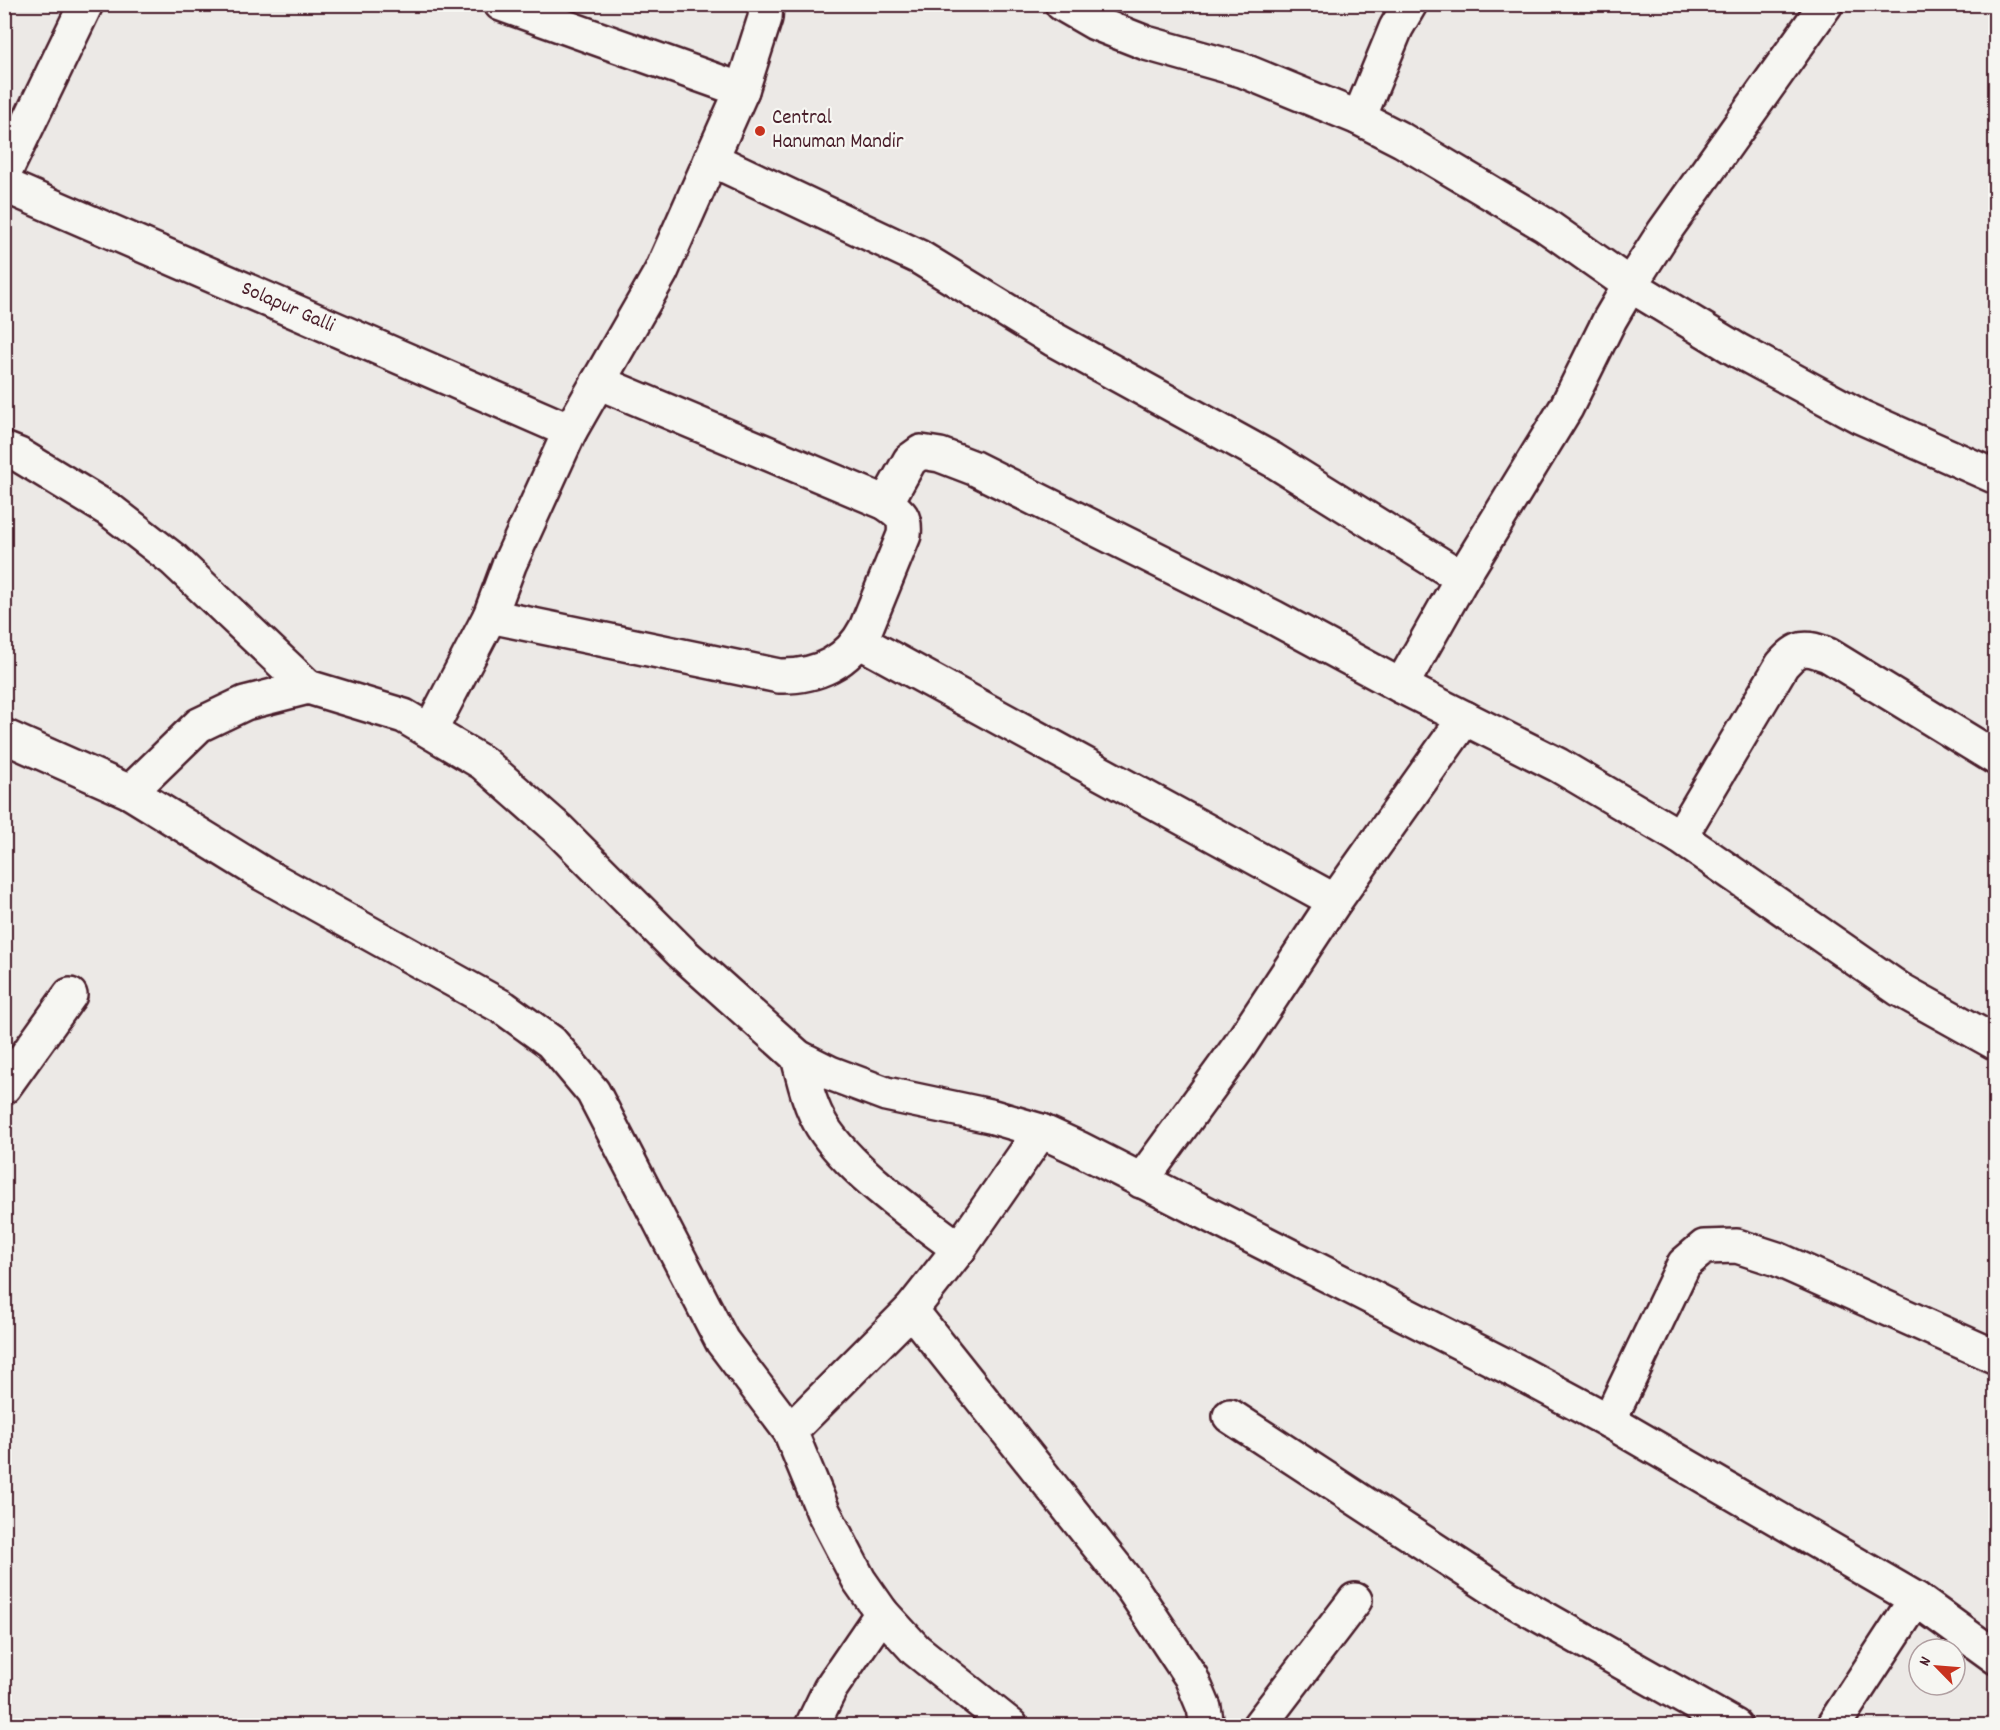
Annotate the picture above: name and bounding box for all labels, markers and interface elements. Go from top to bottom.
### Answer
place label: Central Hanuman Mandir [772,104,904,158]
marker: Central Hanuman Mandir [753,124,767,138]
street label: Solapur Galli [236,275,339,342]
north arrow [1907,1637,1967,1697]
text: N [1914,1653,1938,1670]

